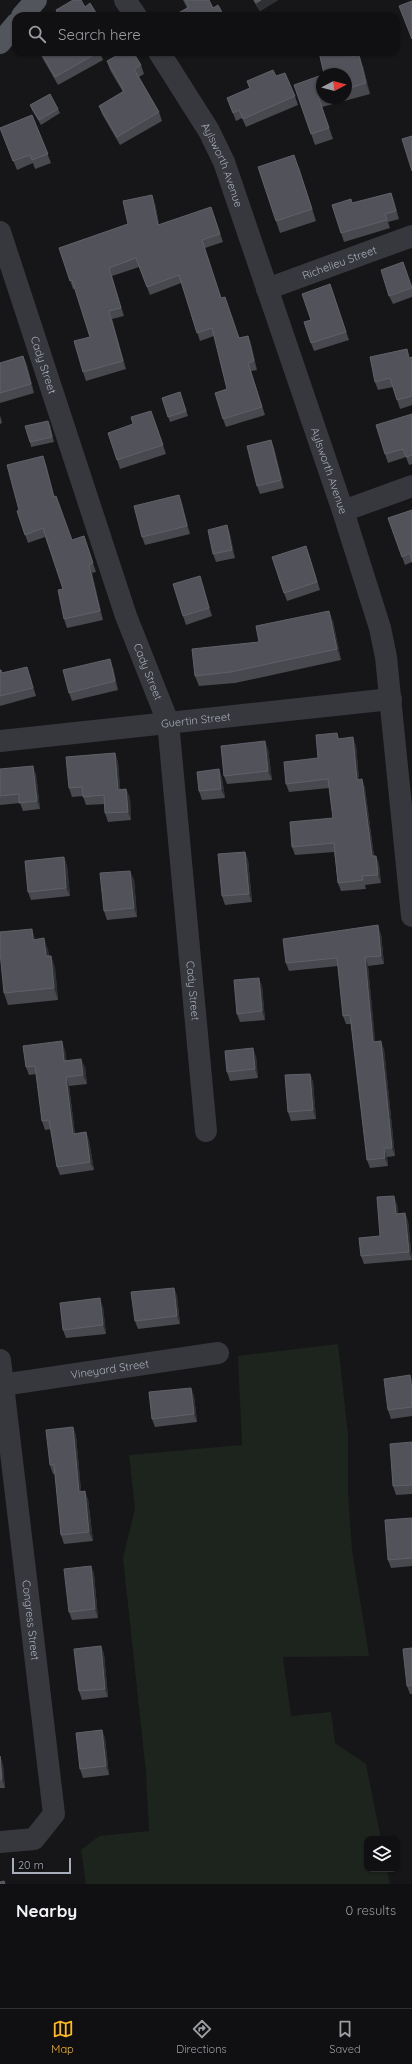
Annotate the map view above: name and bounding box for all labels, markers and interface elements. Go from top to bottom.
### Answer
search box [12,12,400,56]
icon: search [26,23,48,45]
text: Search here [58,25,141,44]
north arrow [316,68,352,104]
street label: Aylsworth Avenue [198,120,246,209]
street label: Richelieu Street [300,242,379,283]
street label: Cady Street [28,334,60,396]
street label: Aylsworth Avenue [308,425,350,516]
street label: Cady Street [131,641,166,702]
street label: Guertin Street [160,709,232,731]
street label: Cady Street [183,960,203,1021]
street label: Vineyard Street [70,1356,150,1382]
street label: Congress Street [19,1579,43,1661]
map controls [364,1836,400,1872]
button: layers [364,1836,400,1872]
scale bar [12,1856,71,1875]
text: 20 m [18,1858,44,1872]
text: Nearby [16,1900,77,1921]
text: 0 results [345,1902,396,1918]
tab: Map [51,2018,74,2056]
tab: Directions [176,2018,227,2056]
tab: Saved [329,2018,361,2056]

